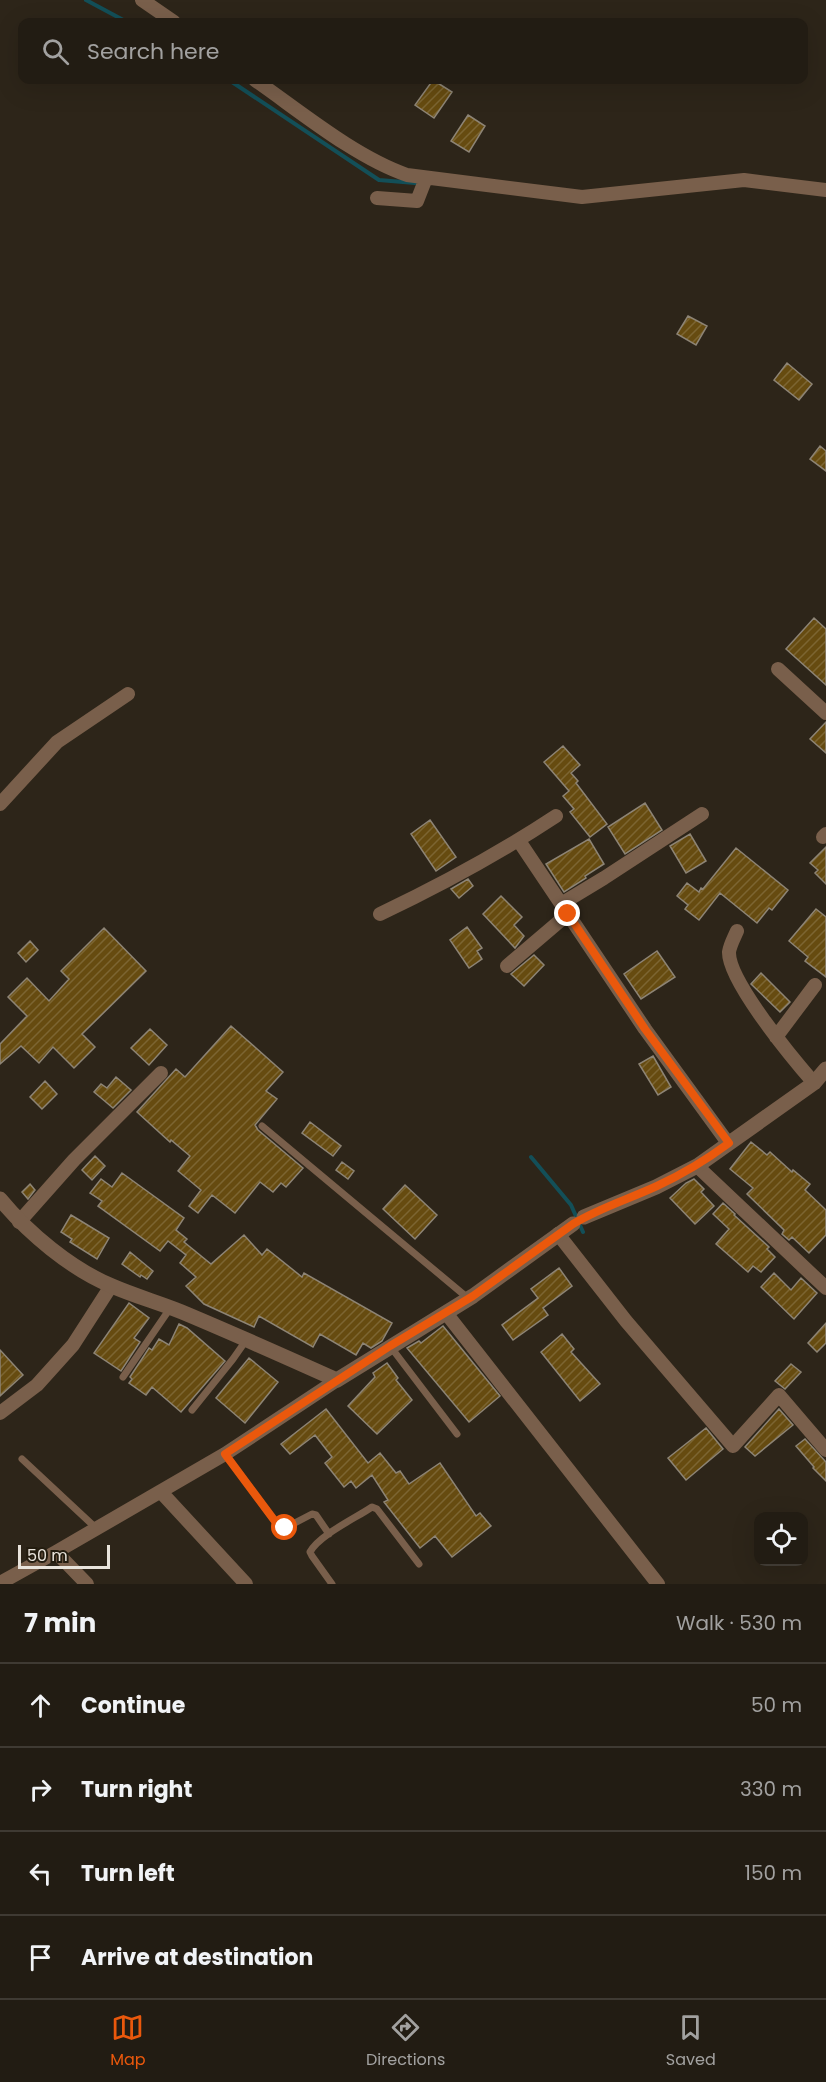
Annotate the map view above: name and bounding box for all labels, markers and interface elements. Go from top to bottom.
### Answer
search box [18,18,808,84]
icon: search [39,35,72,68]
text: Search here [87,36,220,67]
route end [554,900,580,926]
map controls [754,1512,808,1566]
button: locate [754,1512,808,1566]
route start [271,1514,297,1540]
scale bar [18,1542,110,1570]
text: 50 m [27,1544,68,1567]
text: 7 min [24,1605,96,1641]
text: Walk · 530 m [676,1609,802,1637]
icon: ahead [24,1689,57,1722]
text: Continue [81,1690,185,1721]
text: 50 m [751,1691,802,1719]
icon: right [24,1773,57,1806]
text: Turn right [81,1774,192,1805]
text: 330 m [740,1775,802,1803]
icon: left [24,1857,57,1890]
text: Turn left [81,1858,175,1889]
text: 150 m [745,1859,802,1887]
icon: arrive [24,1941,57,1974]
text: Arrive at destination [81,1942,313,1973]
tab: Map [110,2011,146,2072]
tab: Directions [366,2011,445,2072]
tab: Saved [666,2011,716,2072]

